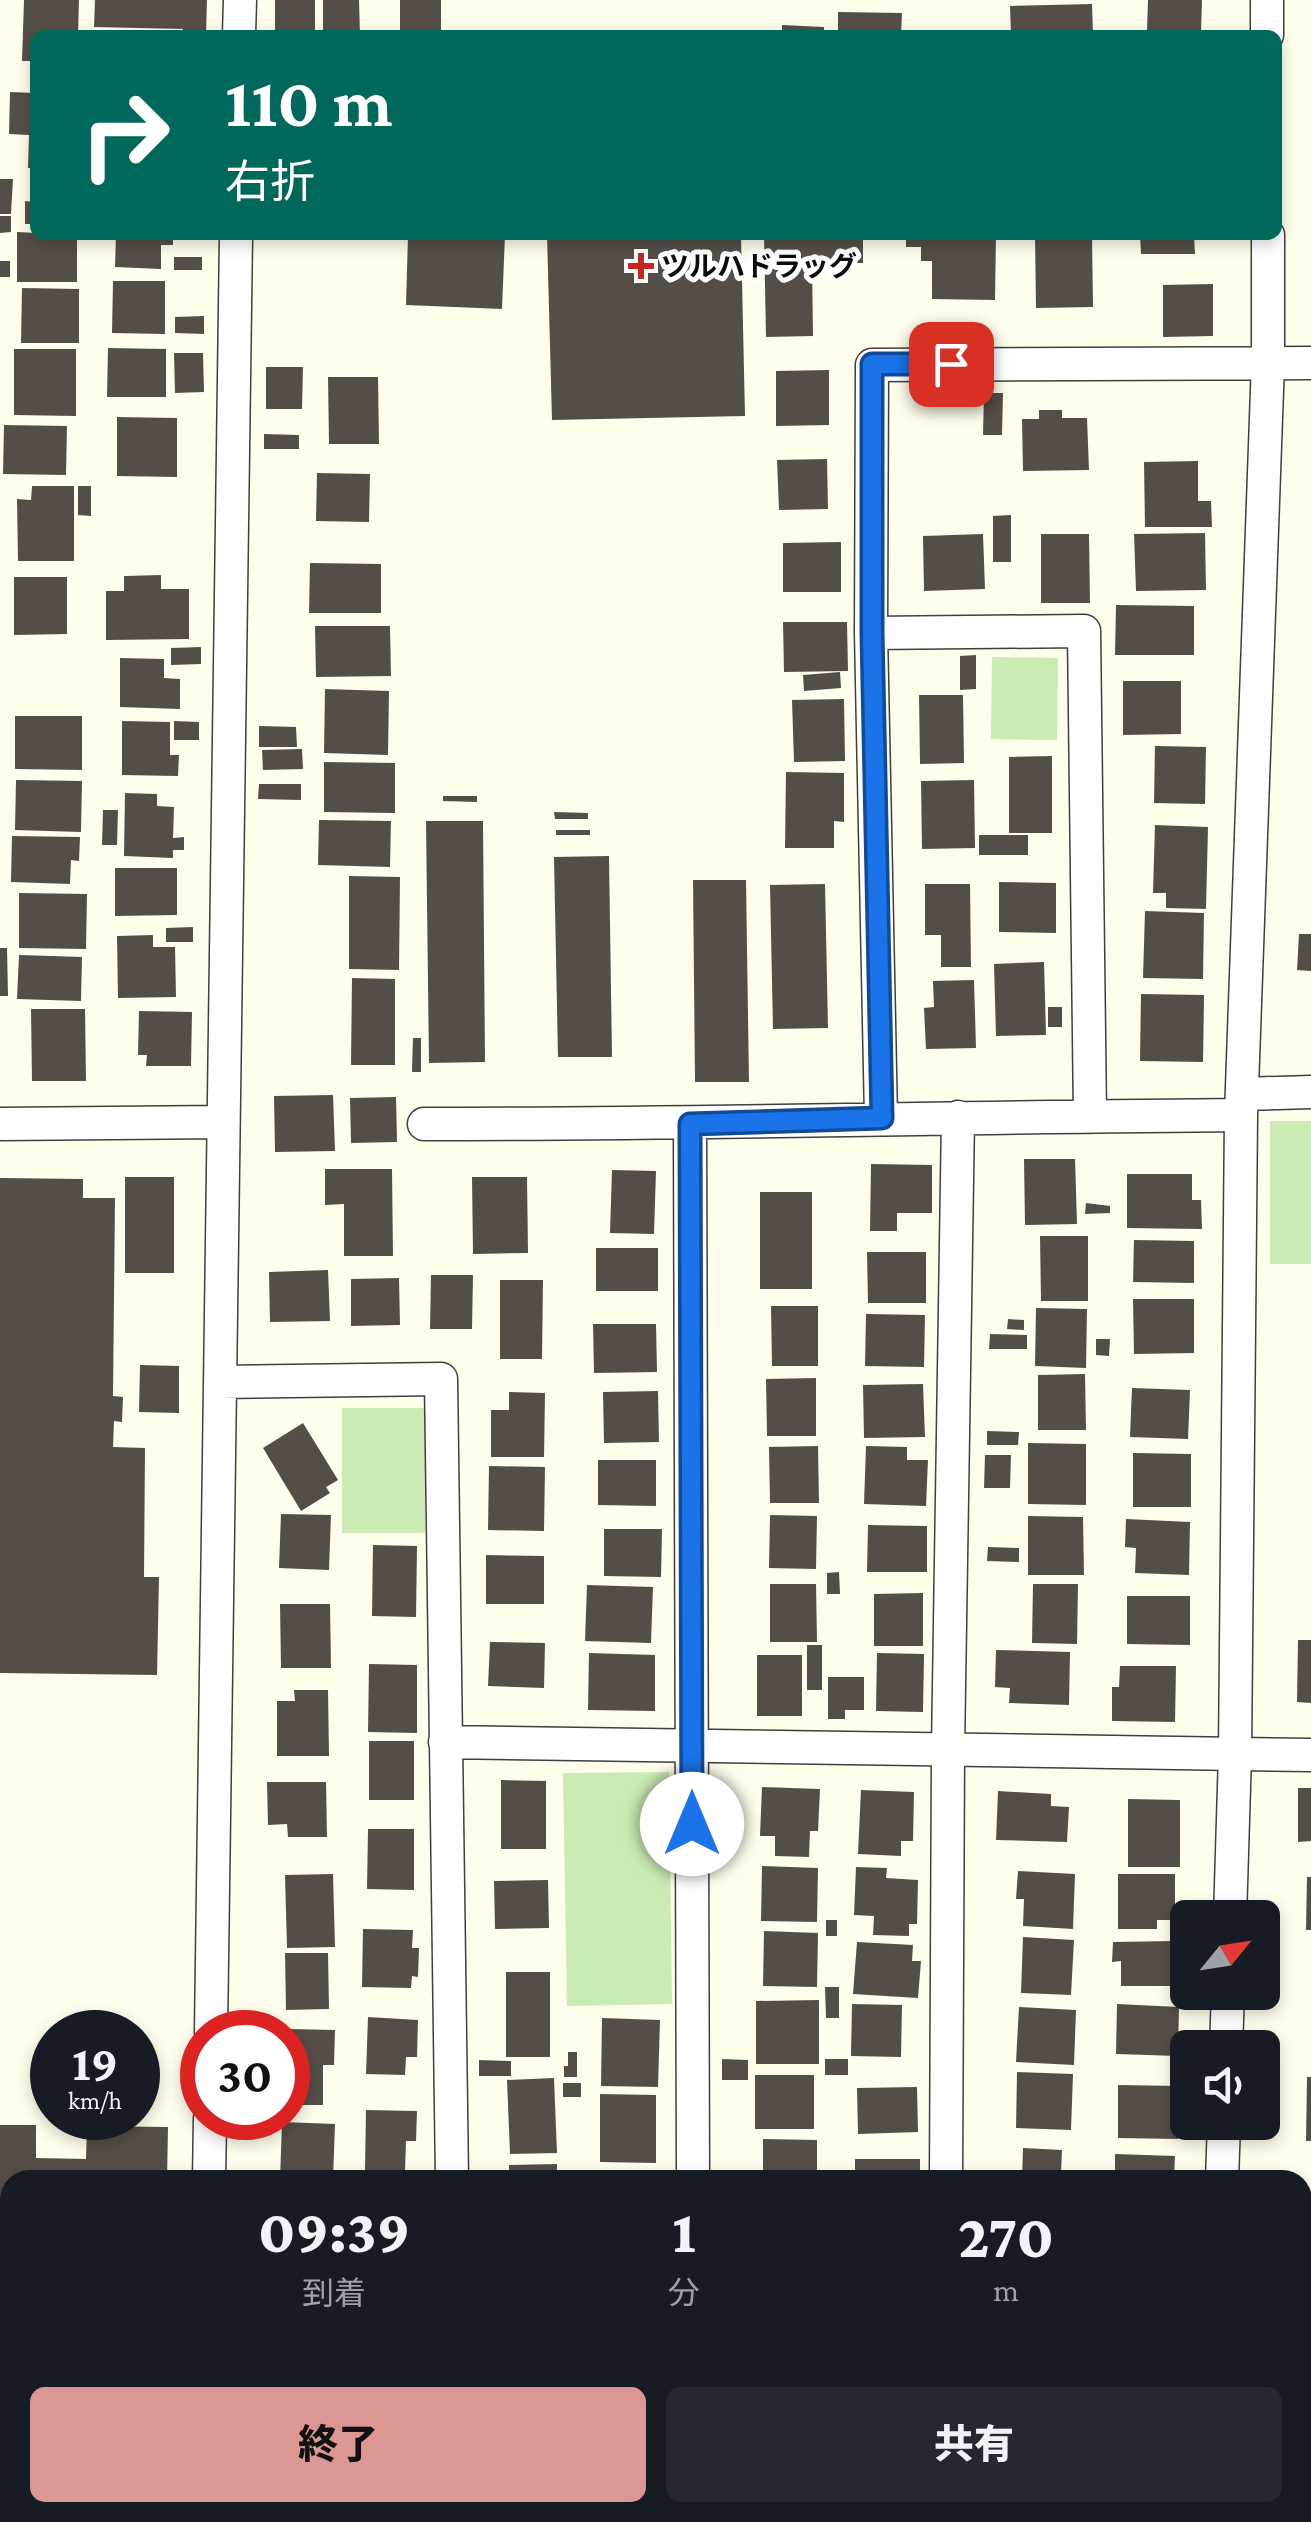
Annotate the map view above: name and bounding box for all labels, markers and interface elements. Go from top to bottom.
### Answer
text: 110 m [225,63,393,141]
icon: right [60,70,190,200]
text: 右折 [225,157,315,207]
place label: ツルハドラッグ [661,251,857,282]
marker: ツルハドラッグ [630,255,652,277]
pin [909,322,994,407]
icon: arrive [924,337,979,392]
position arrow [640,1772,744,1876]
north arrow [1170,1900,1280,2010]
map controls [1170,1900,1280,2140]
speed limit sign: 30 [180,2010,310,2140]
button: sound [1170,2030,1280,2140]
text: 19 [72,2035,118,2091]
text: km/h [68,2087,122,2114]
text: 09:39 [258,2198,410,2265]
text: 1 [672,2198,696,2265]
text: 270 [958,2203,1054,2270]
text: m [993,2272,1019,2308]
text: 到着 [302,2275,366,2311]
text: 分 [668,2275,700,2311]
button: 終了 [30,2387,646,2502]
button: 共有 [666,2387,1282,2502]

